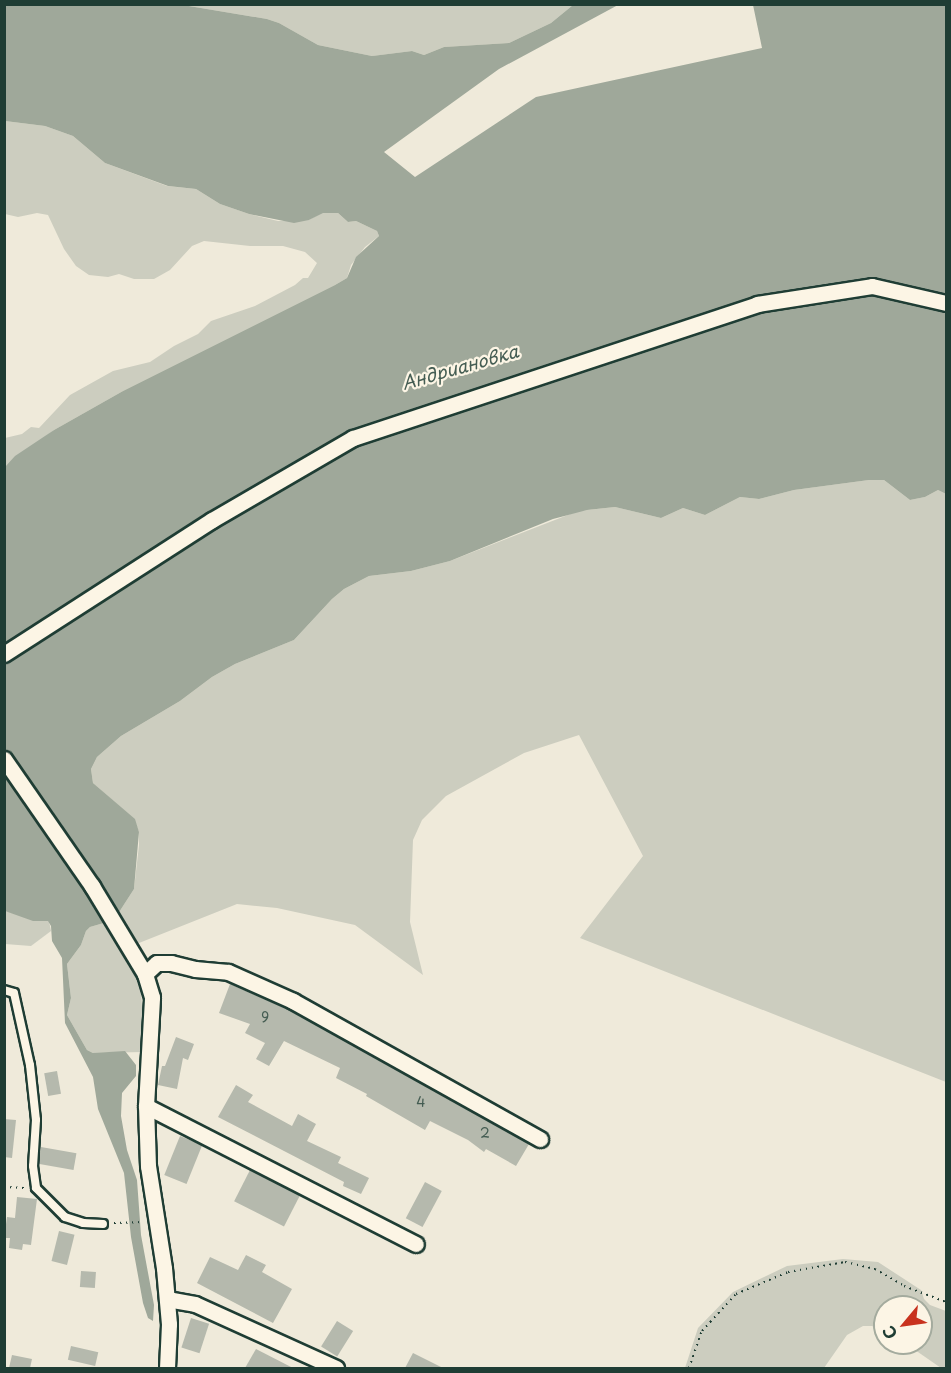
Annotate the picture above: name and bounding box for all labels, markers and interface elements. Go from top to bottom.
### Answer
water label: Андриановка [399,340,521,394]
house number: 9 [261,1009,269,1025]
house number: 4 [416,1094,426,1110]
house number: 2 [480,1125,490,1141]
north arrow [873,1295,933,1355]
text: С [876,1322,902,1344]

